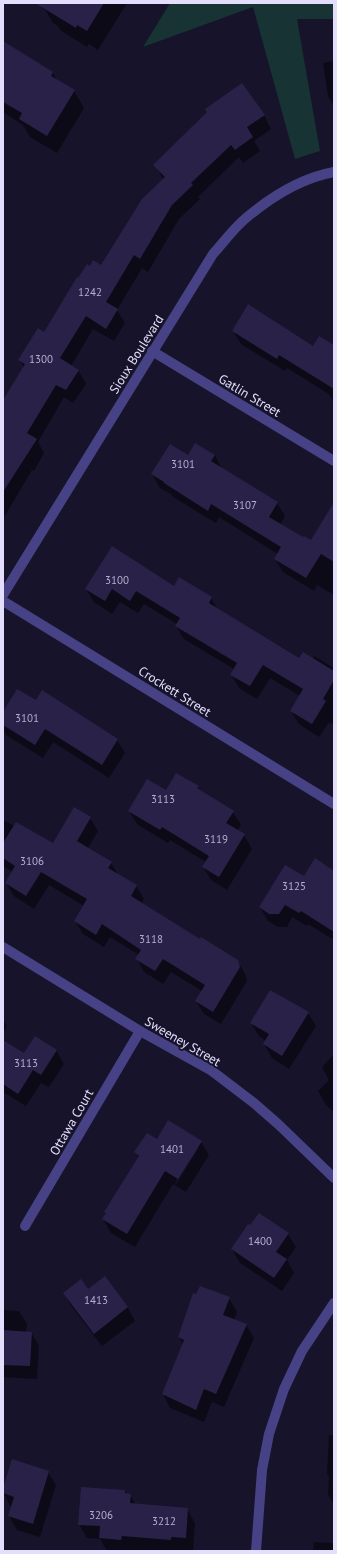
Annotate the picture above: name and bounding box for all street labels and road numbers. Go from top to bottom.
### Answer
street label: Sioux Boulevard [105,312,167,397]
street label: Gatlin Street [215,370,285,421]
street label: Crockett Street [135,662,215,721]
street label: Sweeney Street [142,1013,224,1070]
street label: Ottawa Court [46,1086,98,1158]

